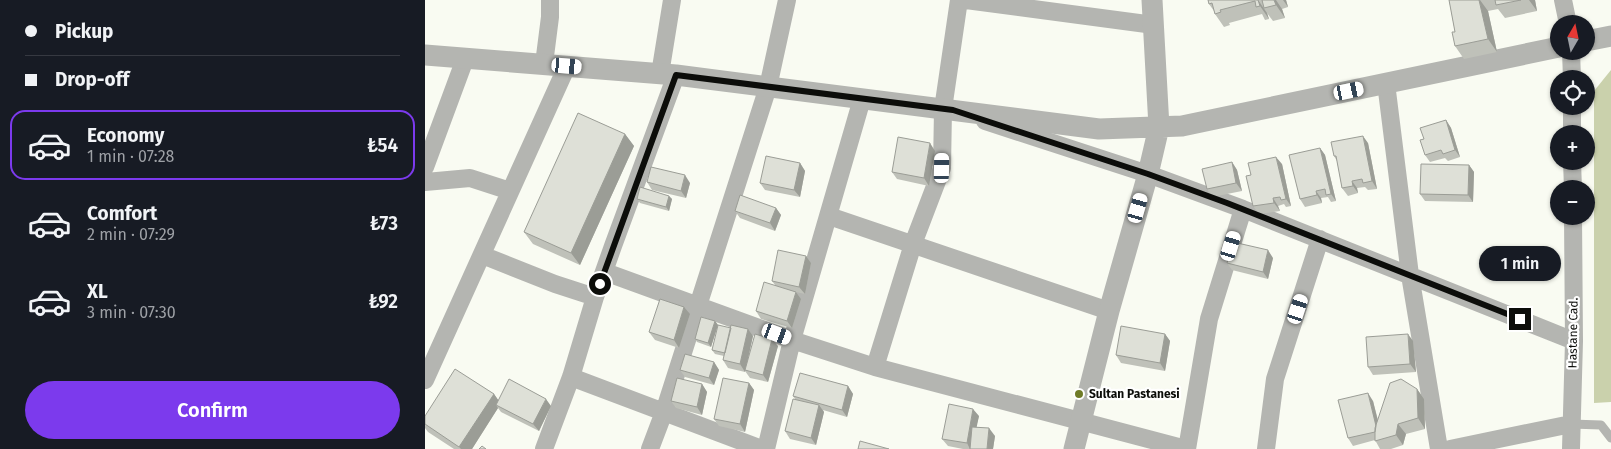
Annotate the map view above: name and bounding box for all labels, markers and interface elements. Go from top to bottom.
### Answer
north arrow [1550,15,1595,60]
map controls [1550,15,1595,225]
text: Pickup [55,20,113,43]
car [551,57,582,75]
text: Drop-off [55,68,129,91]
button: locate [1550,70,1595,115]
car [1332,81,1365,101]
icon: car [27,123,72,168]
text: Economy [87,124,164,147]
button: + [1550,125,1595,170]
text: ₺54 [367,134,398,157]
text: 1 min · 07:28 [87,147,174,166]
car [934,153,949,183]
button: − [1550,180,1595,225]
car [1126,192,1149,224]
icon: car [27,201,72,246]
text: Comfort [87,202,157,225]
text: ₺73 [370,212,398,235]
text: 2 min · 07:29 [87,225,175,244]
car [1219,229,1242,263]
callout: 1 min [1479,246,1561,282]
text: 1 min [1501,254,1539,273]
route start [589,273,611,295]
icon: car [27,279,72,324]
text: XL [87,280,108,303]
text: ₺92 [368,290,398,313]
car [1286,292,1309,326]
street label: Hastane Cad. [1565,297,1581,369]
text: 3 min · 07:30 [87,303,176,322]
route end [1509,308,1531,330]
car [760,322,793,346]
button: Confirm [25,381,400,439]
place label: Sultan Pastanesi [1089,387,1180,401]
marker: Sultan Pastanesi [1073,388,1085,400]

